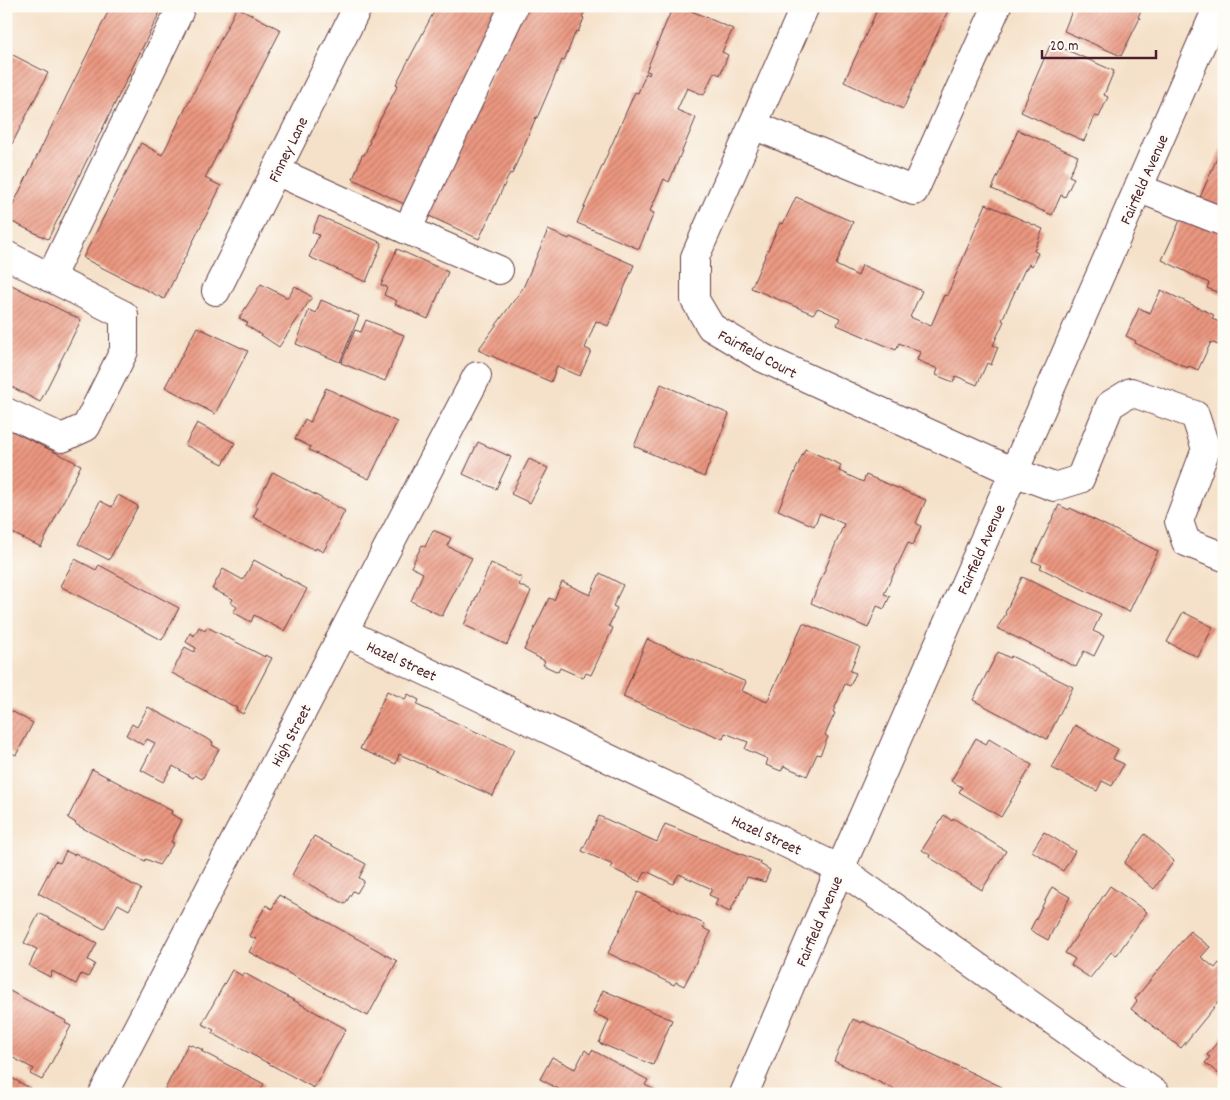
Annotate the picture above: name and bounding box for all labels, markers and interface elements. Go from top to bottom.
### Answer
scale bar [1042,28,1156,60]
text: 20 m [1050,36,1078,58]
street label: Finney Lane [263,113,315,187]
street label: Fairfield Avenue [1115,131,1175,229]
street label: Fairfield Court [713,325,801,386]
street label: Fairfield Avenue [952,501,1012,599]
street label: Hazel Street [362,636,440,689]
street label: High Street [266,701,318,772]
street label: Hazel Street [727,810,805,863]
street label: Fairfield Avenue [791,873,850,971]

